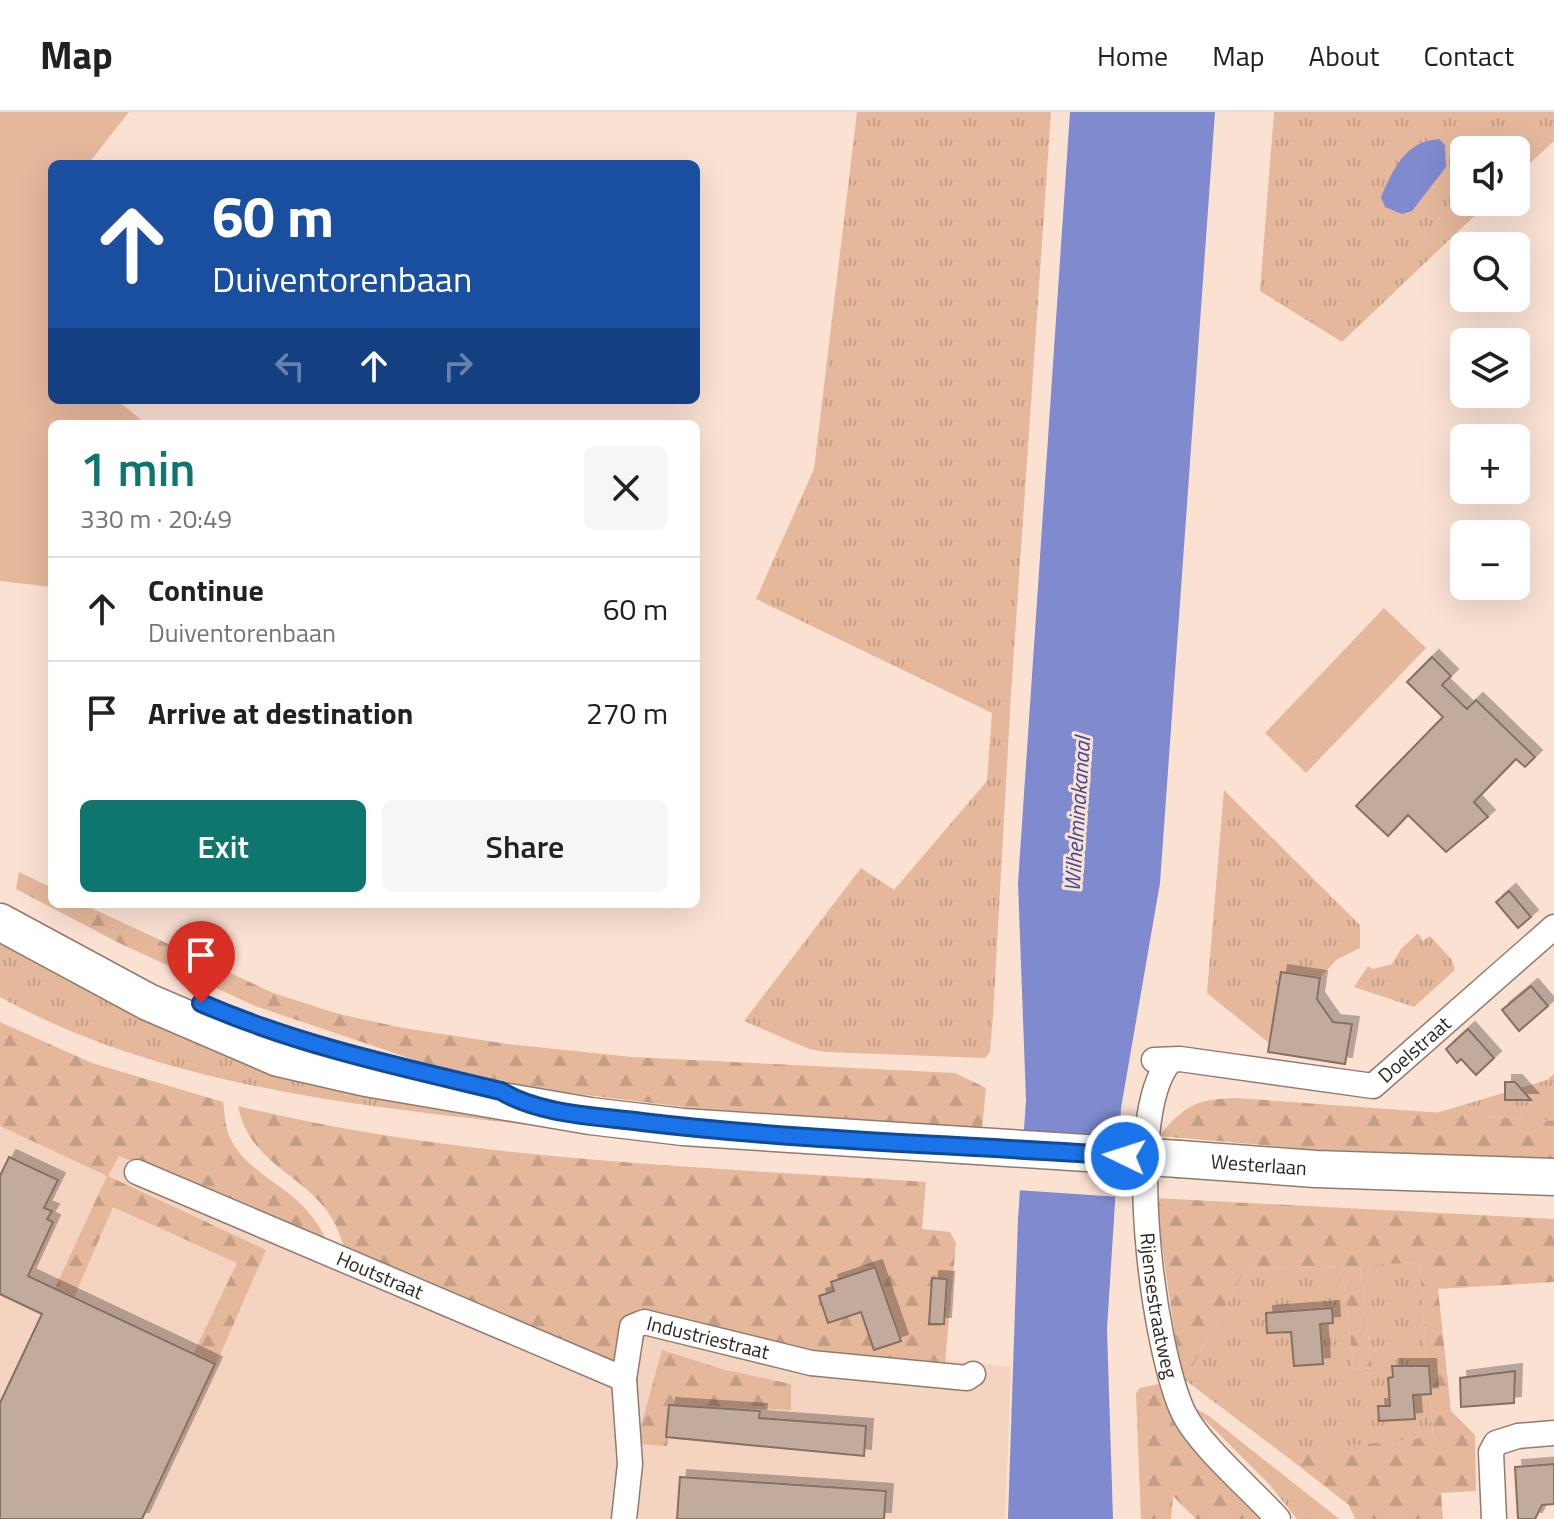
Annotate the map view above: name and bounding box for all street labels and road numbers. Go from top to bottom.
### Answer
street label: Doelstraat [1371,1008,1458,1090]
street label: Westerlaan [1210,1145,1308,1183]
street label: Rijensestraatweg [1132,1231,1187,1382]
street label: Houtstraat [332,1243,429,1307]
street label: Industriestraat [644,1307,772,1367]

